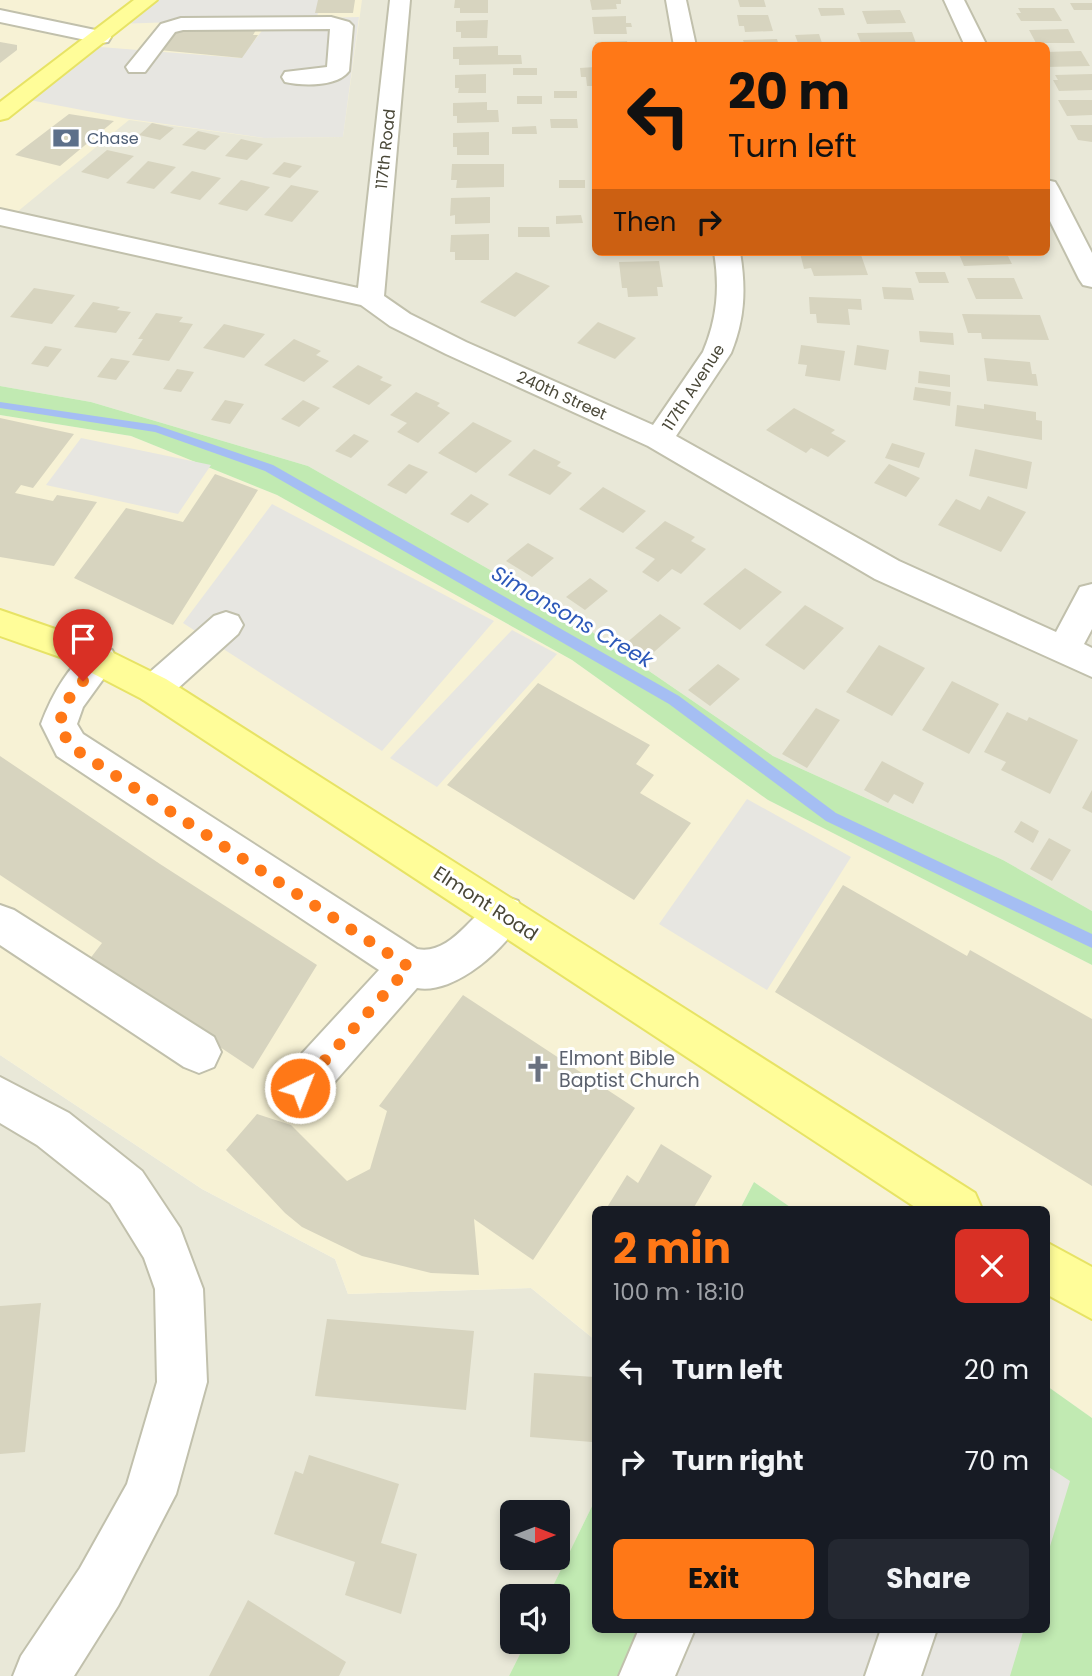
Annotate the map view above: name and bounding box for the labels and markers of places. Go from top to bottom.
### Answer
bank icon: Chase [51,123,81,153]
place label: Chase [87,127,139,150]
pin [53,609,113,681]
place label: Elmont Bible Baptist Church [559,1045,700,1094]
church icon: Elmont Bible Baptist Church [523,1054,553,1084]

